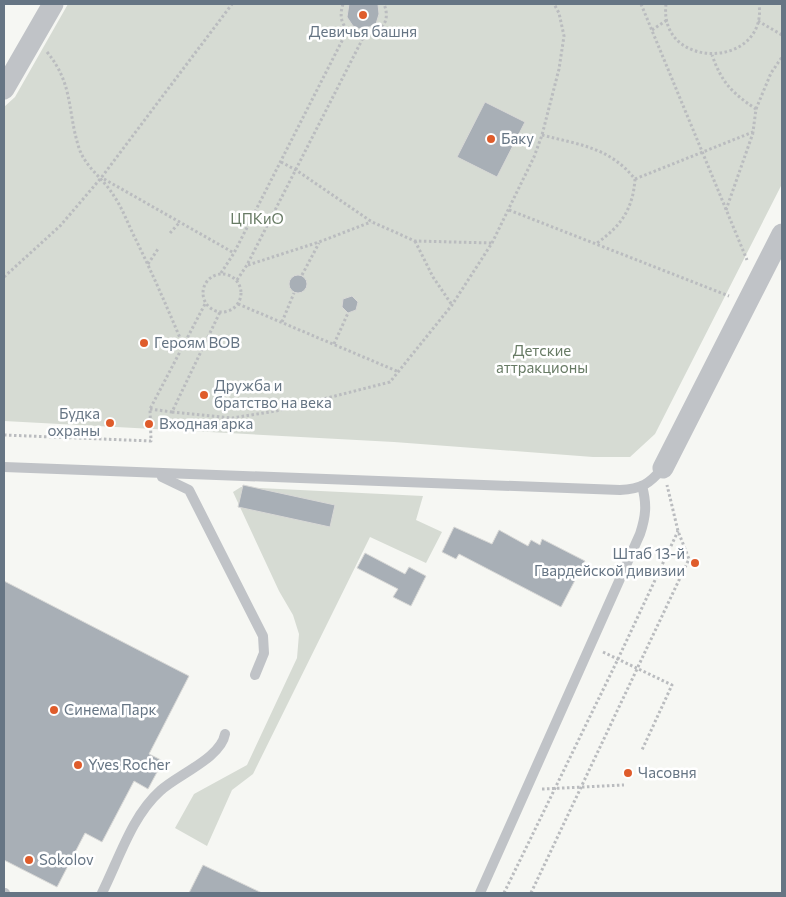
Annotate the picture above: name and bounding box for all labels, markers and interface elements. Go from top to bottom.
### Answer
marker: Девичья башня [357,9,369,21]
place label: Девичья башня [309,22,417,40]
place label: Баку [501,129,534,147]
marker: Баку [485,133,497,145]
park label: ЦПКиО [230,209,284,227]
place label: Героям ВОВ [154,333,240,351]
marker: Героям ВОВ [138,337,150,349]
park label: Детские аттракционы [496,341,588,376]
place label: Дружба и братство на века [214,376,332,411]
marker: Дружба и братство на века [198,389,210,401]
place label: Будка охраны [47,404,100,439]
place label: Входная арка [159,414,253,432]
marker: Будка охраны [104,417,116,429]
marker: Входная арка [143,418,155,430]
place label: Штаб 13-й Гвардейской дивизии [534,544,685,579]
marker: Штаб 13-й Гвардейской дивизии [689,557,701,569]
place label: Синема Парк [64,700,156,718]
marker: Синема Парк [48,704,60,716]
place label: Yves Rocher [88,755,170,773]
marker: Yves Rocher [72,759,84,771]
place label: Часовня [638,763,697,781]
marker: Часовня [622,767,634,779]
place label: Sokolov [39,850,94,868]
marker: Sokolov [23,854,35,866]

